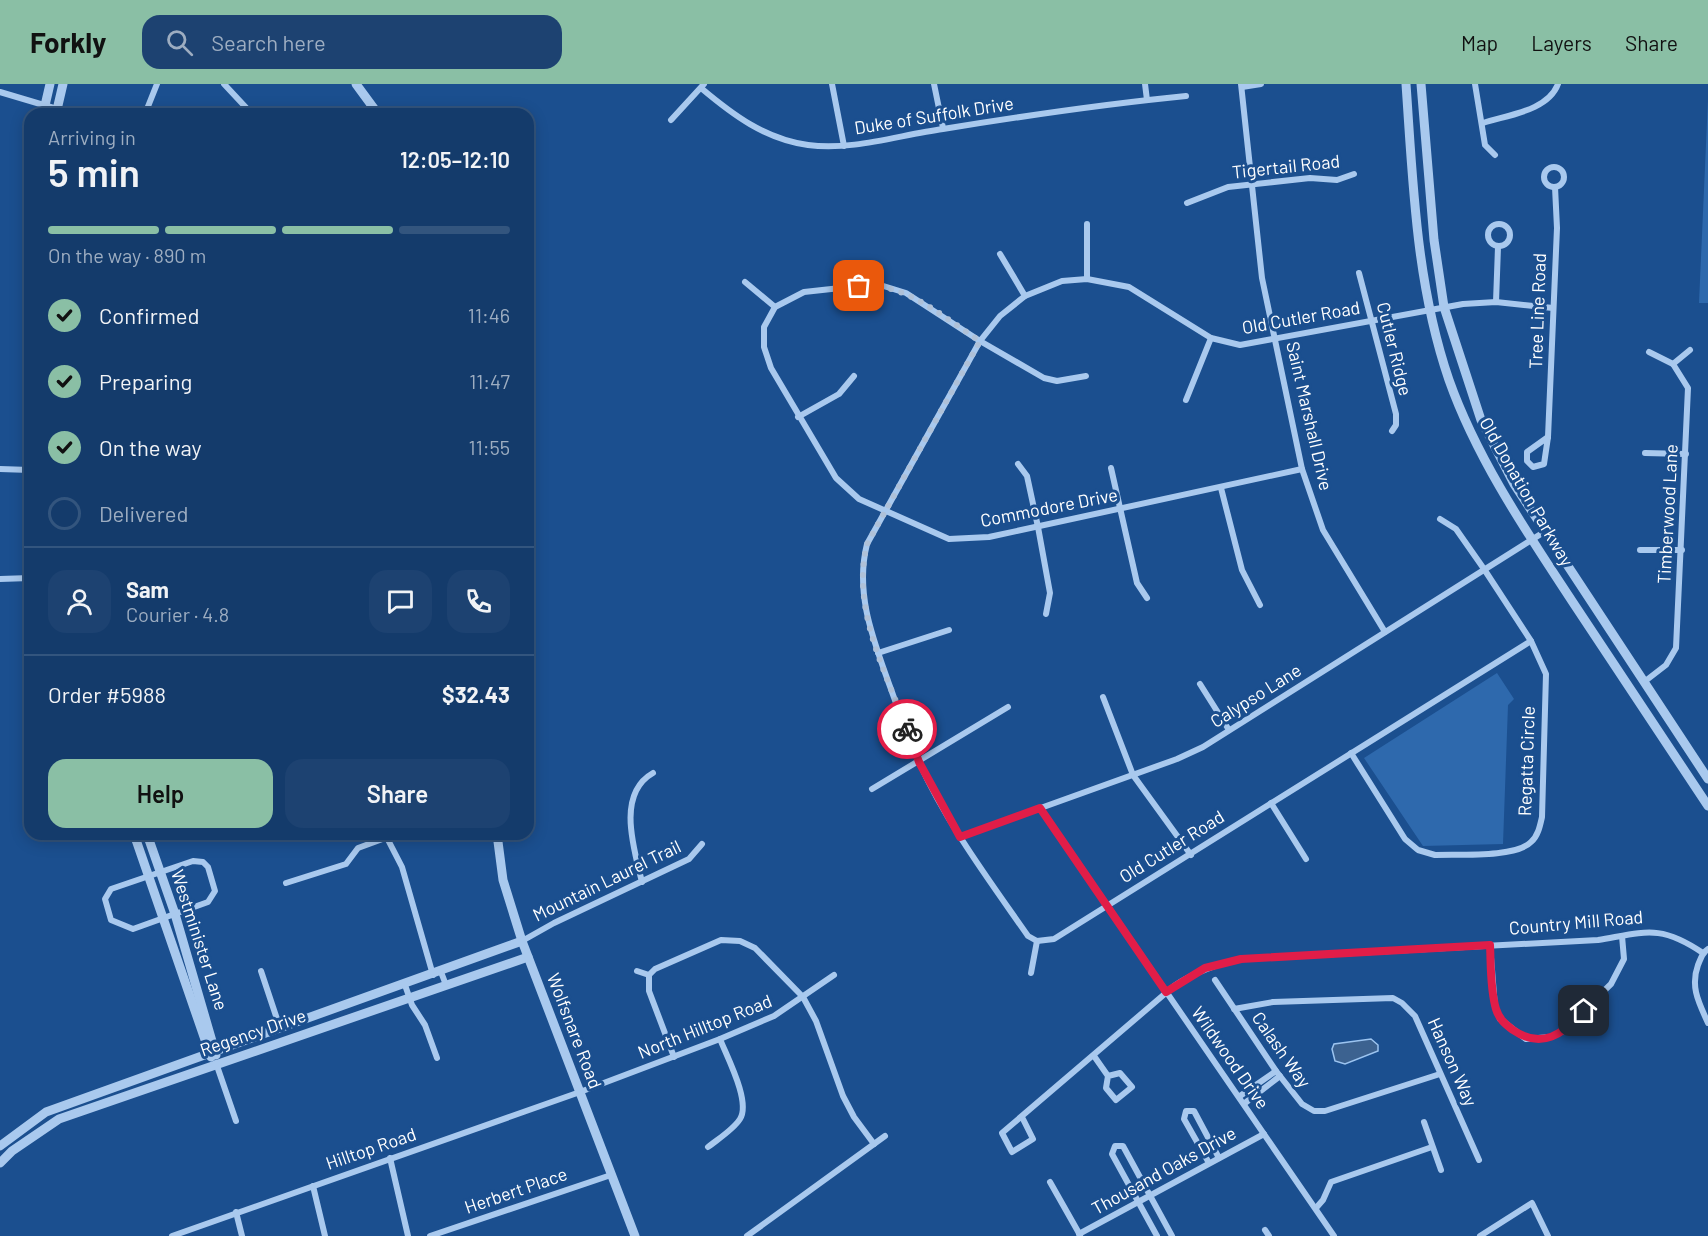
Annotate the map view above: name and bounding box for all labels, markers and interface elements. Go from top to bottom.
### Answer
search box [142,15,562,69]
text: Forkly [30,25,106,59]
icon: search [163,26,196,59]
text: Search here [211,29,326,55]
text: Map [1461,30,1498,55]
text: Layers [1531,30,1592,55]
text: Share [1625,30,1678,55]
street label: Duke of Suffolk Drive [853,92,1015,138]
text: Arriving in [48,125,136,149]
text: 12:05–12:10 [400,146,510,172]
text: 5 min [48,148,140,195]
street label: Tigertail Road [1231,149,1341,183]
text: On the way · 890 m [48,243,206,267]
street label: Tree Line Road [1524,253,1550,369]
pin [833,260,884,311]
icon: bag [842,269,875,302]
street label: Old Cutler Road [1240,296,1362,338]
icon: check [48,299,81,332]
street label: Cutler Ridge [1373,300,1417,398]
text: Confirmed [99,302,199,328]
text: 11:46 [468,303,510,327]
street label: Saint Marshall Drive [1282,339,1338,492]
icon: check [48,365,81,398]
text: Preparing [99,368,192,394]
text: 11:47 [469,369,510,393]
street label: Old Donation Parkway [1475,413,1578,570]
icon: check [48,431,81,464]
text: On the way [99,434,202,460]
text: 11:55 [469,435,510,459]
street label: Timberwood Lane [1652,443,1682,584]
street label: Commodore Drive [978,483,1119,531]
text: Delivered [99,500,188,526]
button: person [48,570,111,633]
button: chat [369,570,432,633]
button: phone [447,570,510,633]
text: Sam [126,576,169,602]
text: Courier · 4.8 [126,602,229,626]
street label: Calypso Lane [1206,659,1305,732]
text: Order #5988 [48,681,166,707]
text: $32.43 [442,681,510,707]
courier [877,699,937,759]
street label: Regatta Circle [1513,705,1539,816]
icon: bike [891,713,924,746]
button: Help [48,759,273,828]
button: Share [285,759,510,828]
street label: Old Cutler Road [1115,805,1228,887]
street label: Mountain Laurel Trail [529,835,684,926]
street label: Westminister Lane [167,867,233,1013]
street label: Country Mill Road [1508,905,1644,939]
street label: Wolfsnare Road [543,970,607,1092]
pin [1558,985,1609,1036]
street label: North Hilltop Road [634,989,775,1063]
icon: home [1567,994,1600,1027]
street label: Wildwood Drive [1187,1002,1274,1113]
street label: Regency Drive [197,1004,309,1060]
street label: Calash Way [1248,1007,1316,1092]
street label: Hanson Way [1424,1014,1482,1109]
street label: Thousand Oaks Drive [1087,1121,1240,1219]
street label: Hilltop Road [323,1122,419,1174]
street label: Herbert Place [461,1162,570,1218]

